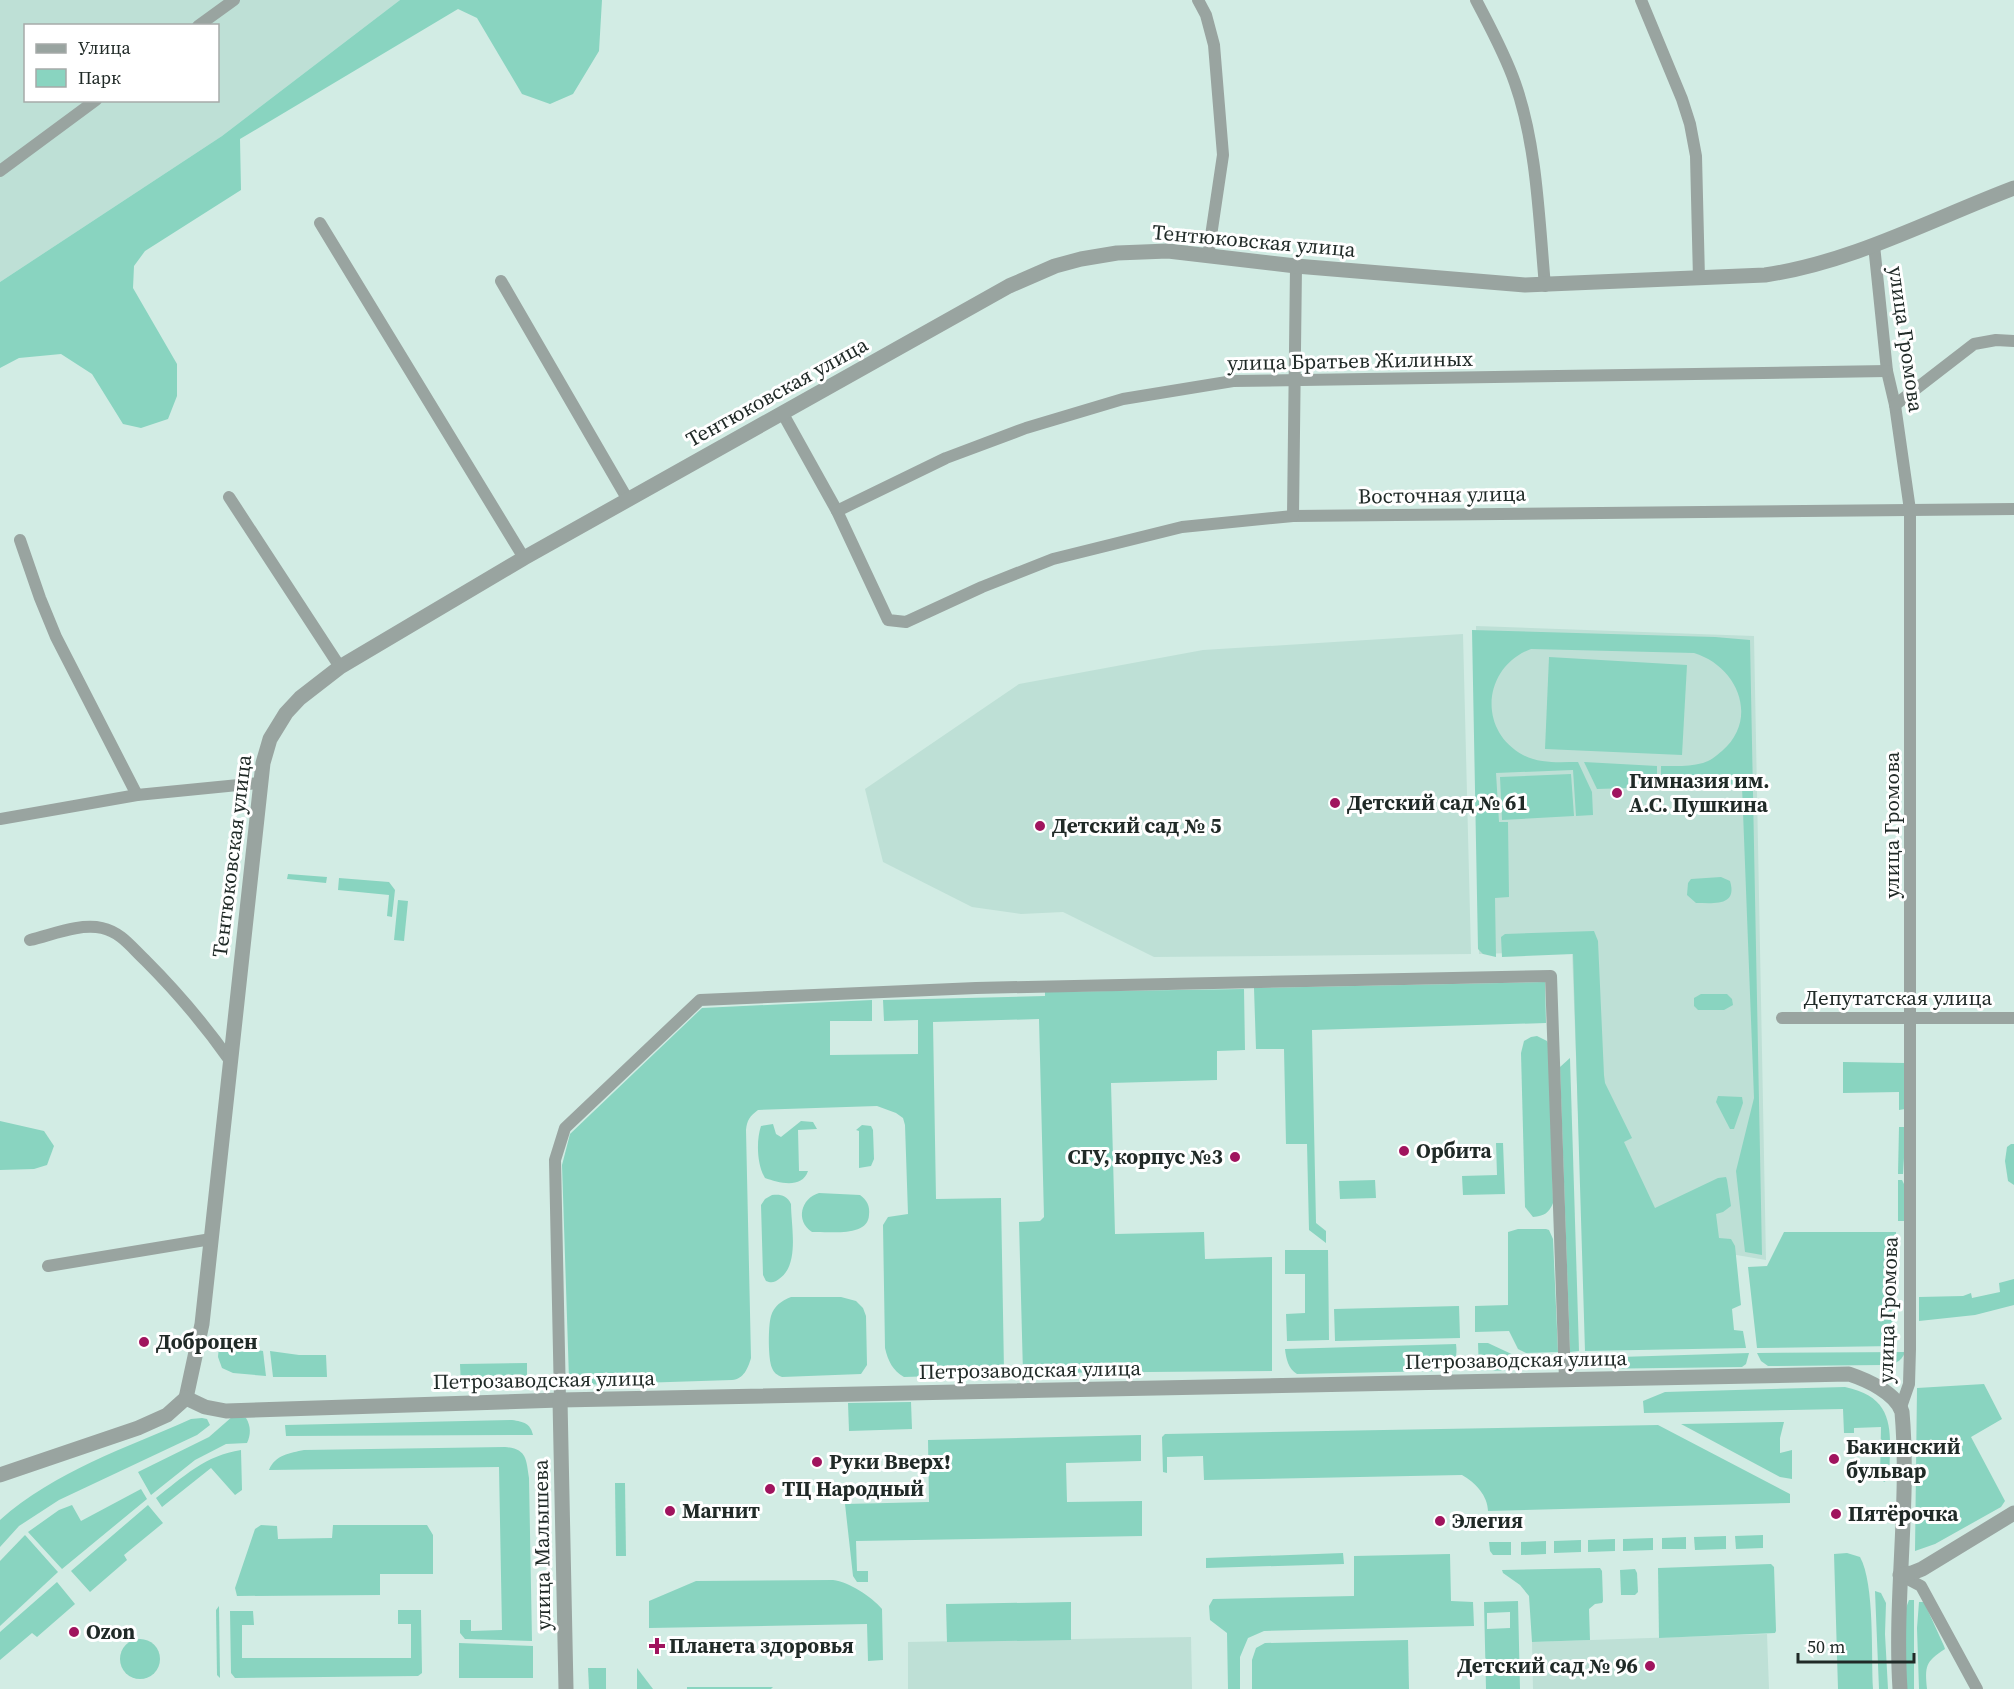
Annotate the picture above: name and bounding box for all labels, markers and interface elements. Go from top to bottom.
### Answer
legend [24,24,219,102]
text: Улица [78,35,131,60]
text: Парк [78,65,121,90]
street label: Тентюковская улица [1151,217,1357,264]
street label: улица Громова [1882,264,1931,414]
street label: Тентюковская улица [681,329,873,454]
street label: улица Братьев Жилиных [1227,344,1473,377]
street label: Восточная улица [1358,479,1527,510]
street label: улица Громова [1877,751,1906,899]
street label: Тентюковская улица [205,753,258,959]
place label: Гимназия им. А.С. Пушкина [1629,766,1770,819]
marker: Гимназия им. А.С. Пушкина [1610,786,1624,800]
place label: Детский сад № 61 [1347,788,1528,817]
marker: Детский сад № 61 [1328,796,1342,810]
place label: Детский сад № 5 [1052,811,1222,840]
marker: Детский сад № 5 [1033,819,1047,833]
street label: Депутатская улица [1804,983,1992,1012]
place label: Орбита [1416,1136,1493,1165]
place label: СГУ, корпус №3 [1067,1142,1223,1171]
marker: Орбита [1397,1144,1411,1158]
marker: СГУ, корпус №3 [1228,1150,1242,1164]
street label: улица Громова [1870,1236,1905,1384]
place label: Доброцен [156,1327,258,1356]
marker: Доброцен [137,1335,151,1349]
street label: Петрозаводская улица [1405,1343,1628,1376]
street label: Петрозаводская улица [919,1353,1142,1386]
street label: Петрозаводская улица [433,1363,656,1396]
place label: Бакинский бульвар [1846,1432,1961,1485]
place label: Руки Вверх! [829,1447,951,1476]
marker: Бакинский бульвар [1827,1452,1841,1466]
marker: Руки Вверх! [810,1455,824,1469]
street label: улица Малышева [526,1459,557,1631]
place label: ТЦ Народный [782,1474,924,1503]
marker: ТЦ Народный [763,1482,777,1496]
place label: Магнит [682,1496,760,1525]
place label: Пятёрочка [1848,1499,1959,1528]
marker: Магнит [663,1504,677,1518]
place label: Элегия [1452,1506,1523,1535]
marker: Пятёрочка [1829,1507,1843,1521]
marker: Элегия [1433,1514,1447,1528]
place label: Ozon [86,1617,135,1646]
marker: Ozon [67,1625,81,1639]
scale bar [1798,1626,1914,1664]
place label: Планета здоровья [669,1631,854,1660]
text: 50 m [1807,1634,1845,1659]
marker: Планета здоровья [650,1639,664,1653]
place label: Детский сад № 96 [1457,1651,1638,1680]
marker: Детский сад № 96 [1643,1659,1657,1673]

